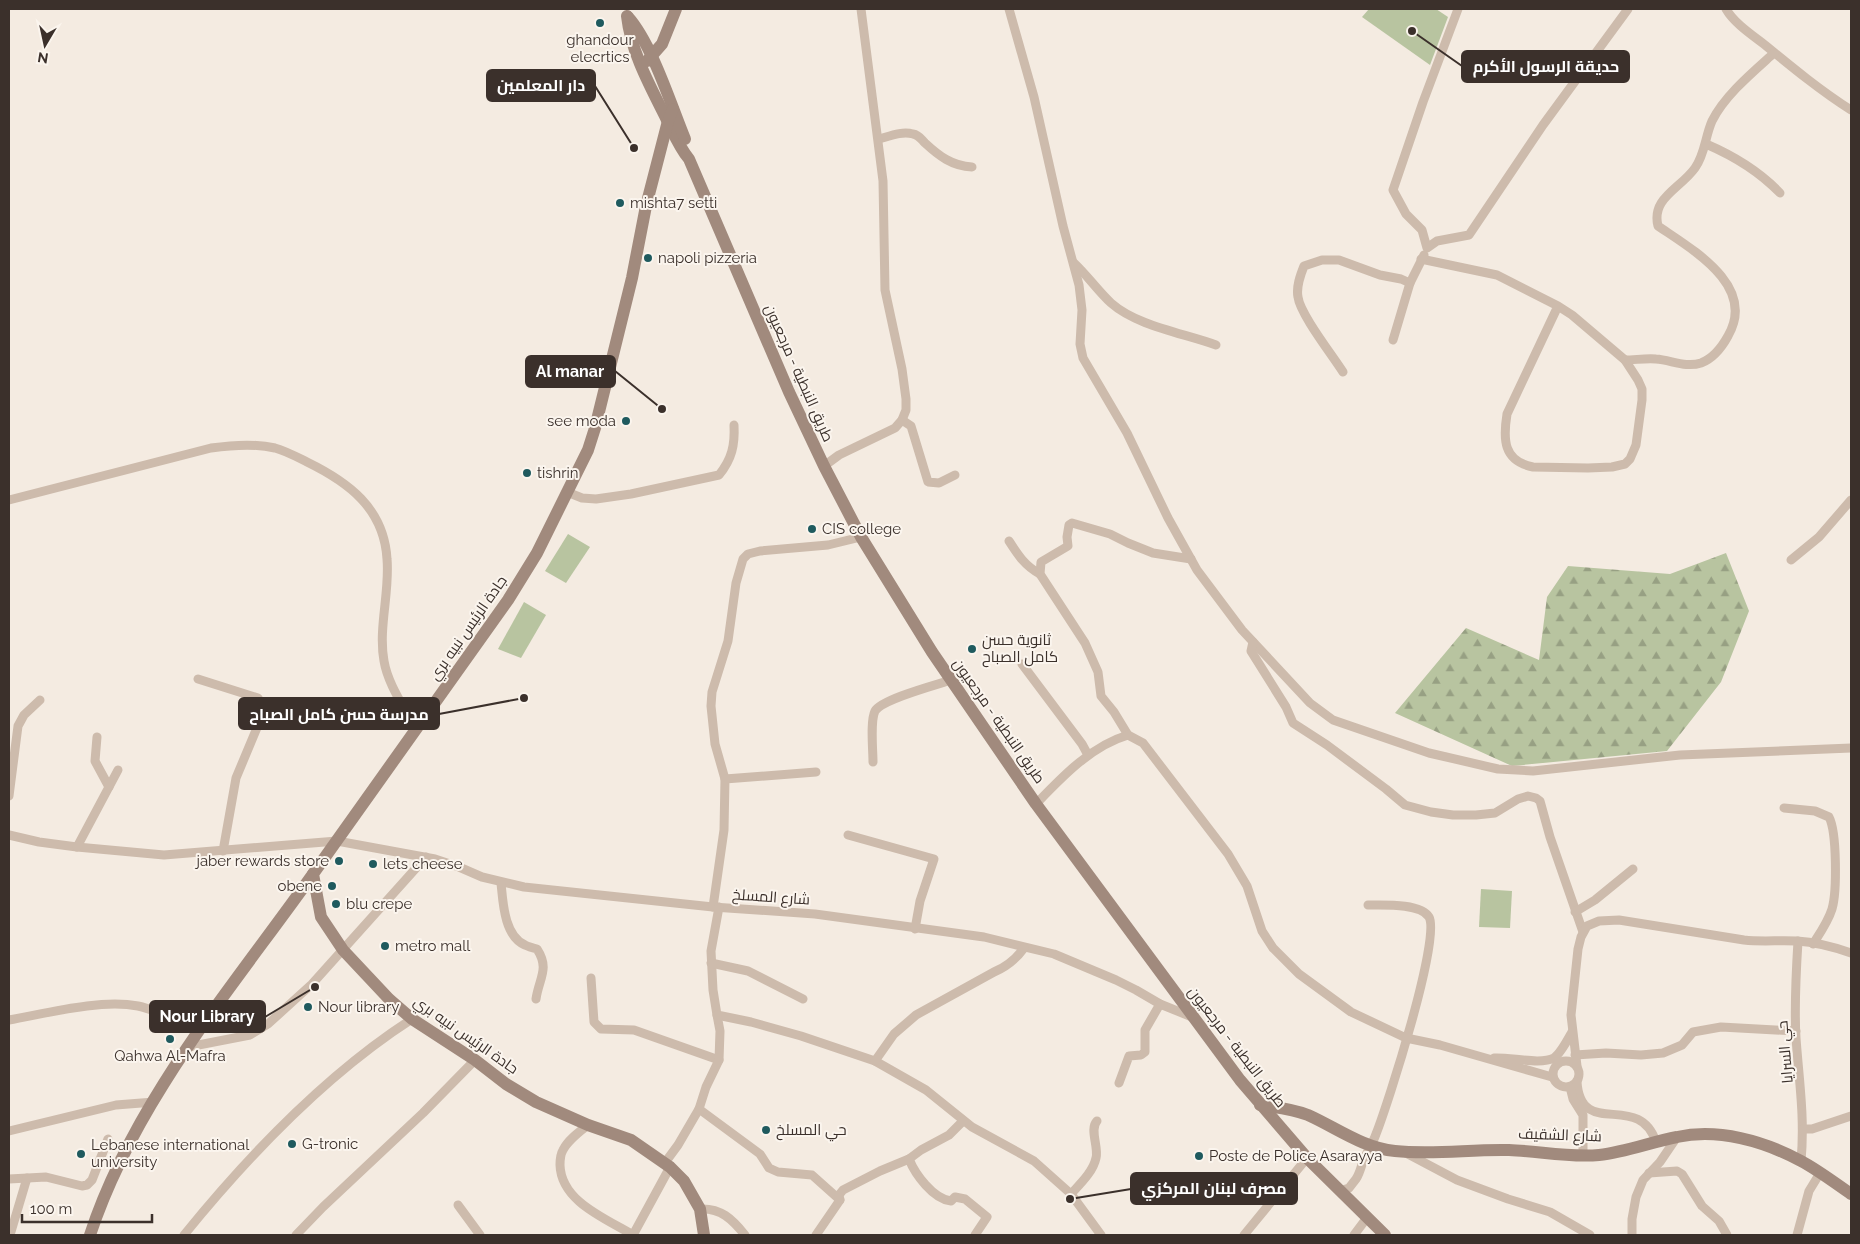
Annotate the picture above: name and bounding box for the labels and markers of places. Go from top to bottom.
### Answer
marker: ghandour elecrtics [594,17,606,29]
place label: ghandour elecrtics [566,31,634,66]
callout: حديقة الرسول الأكرم [1462,51,1629,82]
callout: دار المعلمين [487,70,595,101]
place label: mishta7 setti [630,194,717,212]
marker: mishta7 setti [614,197,626,209]
place label: napoli pizzeria [658,249,757,267]
marker: napoli pizzeria [642,252,654,264]
callout: Al manar [526,356,615,387]
place label: see moda [547,412,616,430]
marker: see moda [620,415,632,427]
place label: tishrin [537,464,579,482]
marker: tishrin [521,467,533,479]
place label: CIS college [822,520,901,538]
marker: CIS college [806,523,818,535]
place label: ثانوية حسن كامل الصباح [982,631,1058,668]
marker: ثانوية حسن كامل الصباح [966,643,978,655]
callout: مدرسة حسن كامل الصباح [239,698,439,729]
place label: jaber rewards store [195,852,329,870]
marker: jaber rewards store [333,855,345,867]
place label: lets cheese [383,855,463,873]
marker: lets cheese [367,858,379,870]
place label: obene [277,877,322,895]
marker: obene [326,880,338,892]
place label: blu crepe [346,895,412,913]
marker: blu crepe [330,898,342,910]
place label: metro mall [395,937,471,955]
marker: metro mall [379,940,391,952]
place label: Nour library [318,998,399,1016]
callout: Nour Library [150,1001,265,1032]
marker: Nour library [302,1001,314,1013]
marker: Qahwa Al-Mafra [164,1033,176,1045]
place label: Qahwa Al-Mafra [114,1047,226,1065]
place label: حي المسلخ [776,1121,847,1142]
marker: حي المسلخ [760,1124,772,1136]
place label: G-tronic [302,1135,358,1153]
place label: Lebanese international university [91,1136,250,1171]
marker: G-tronic [286,1138,298,1150]
place label: Poste de Police Asarayya [1209,1147,1382,1165]
marker: Lebanese international university [75,1148,87,1160]
marker: Poste de Police Asarayya [1193,1150,1205,1162]
callout: مصرف لبنان المركزي [1131,1173,1297,1204]

